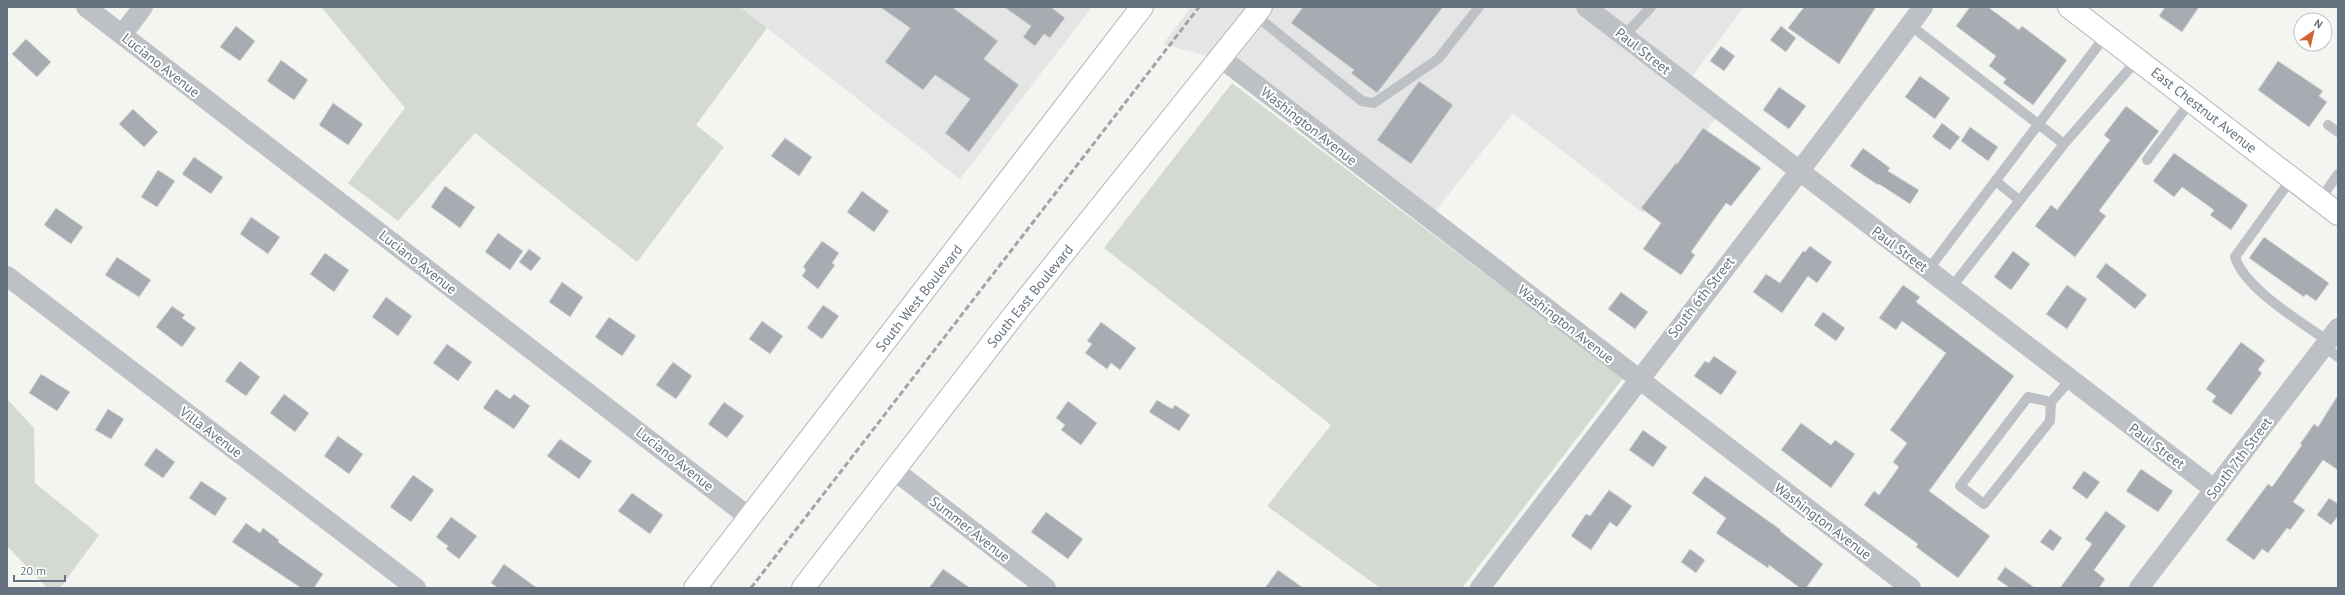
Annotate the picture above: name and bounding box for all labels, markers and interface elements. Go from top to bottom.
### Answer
north arrow [2293,12,2333,52]
text: N [2312,16,2326,32]
street label: Paul Street [1612,24,1675,78]
street label: Luciano Avenue [119,29,203,101]
street label: East Chestnut Avenue [2148,63,2260,157]
street label: Washington Avenue [1257,83,1361,169]
street label: Paul Street [1868,222,1932,276]
street label: Luciano Avenue [376,226,460,298]
street label: South West Boulevard [872,241,966,355]
street label: South East Boulevard [983,241,1077,351]
street label: South 6th Street [1664,253,1738,341]
street label: Washington Avenue [1514,281,1618,367]
street label: Villa Avenue [175,402,246,461]
street label: South 7th Street [2202,413,2276,502]
street label: Paul Street [2125,419,2189,473]
street label: Luciano Avenue [633,423,717,495]
street label: Washington Avenue [1771,479,1875,563]
street label: Summer Avenue [926,492,1014,566]
scale bar [14,557,65,583]
text: 20 m [20,563,46,578]

